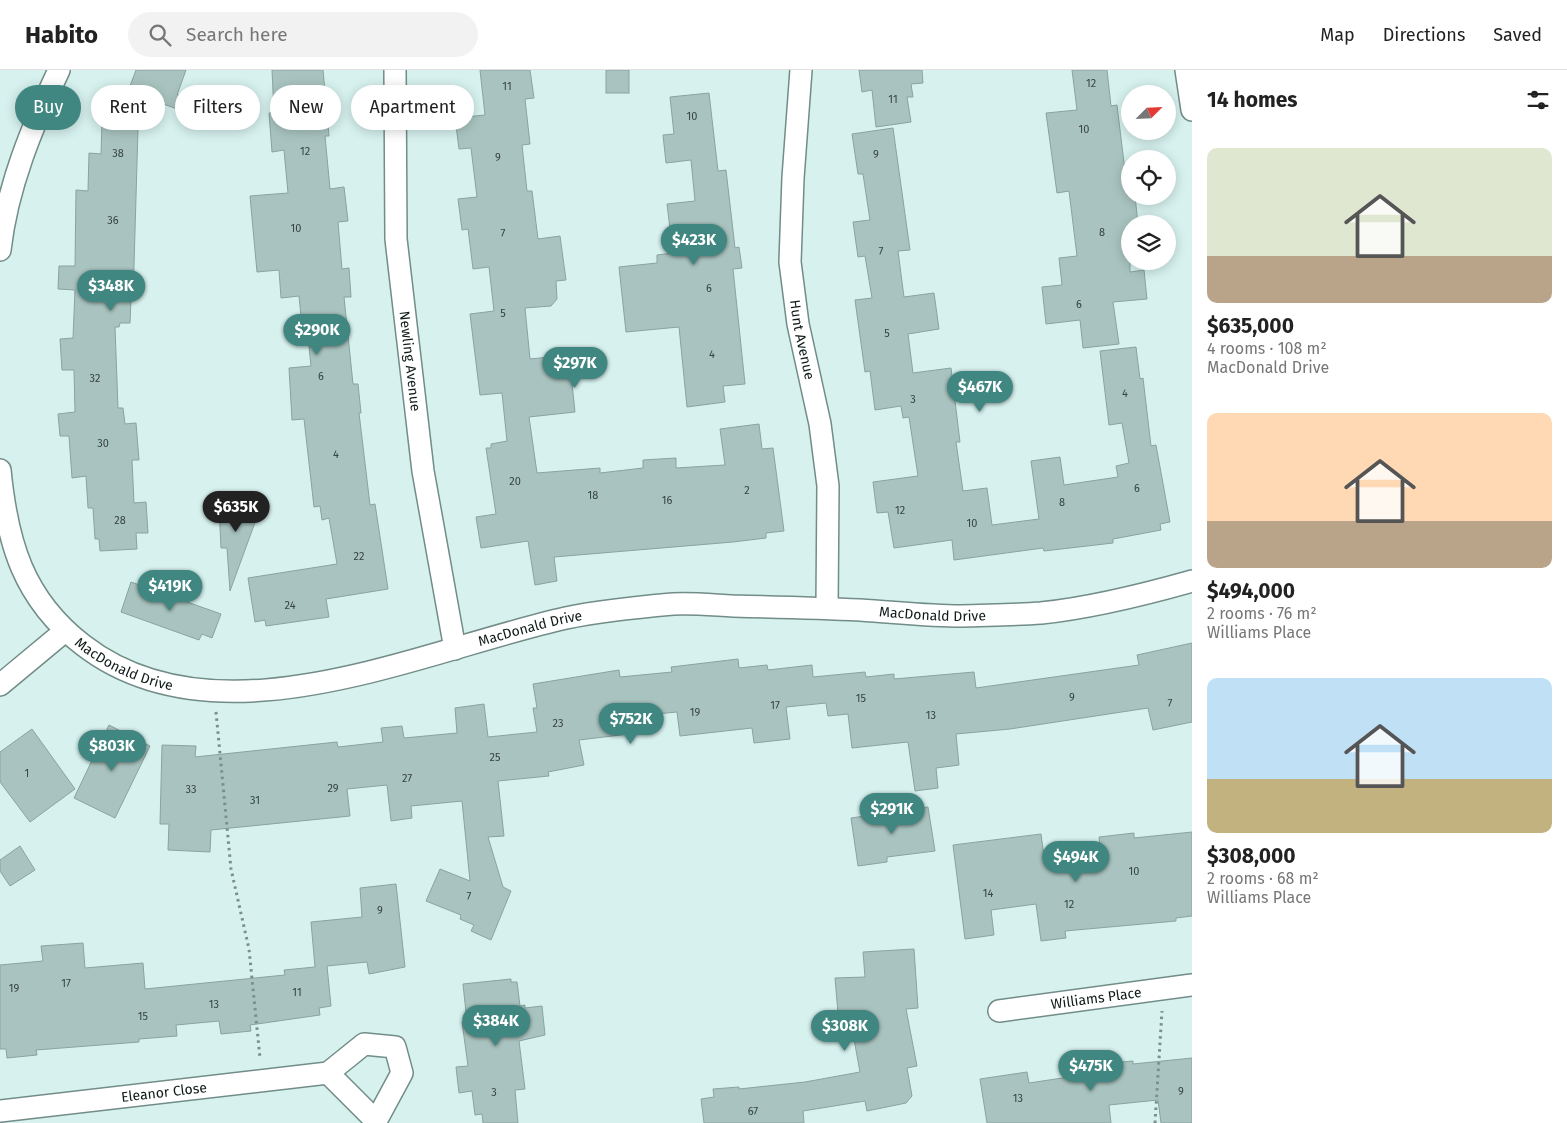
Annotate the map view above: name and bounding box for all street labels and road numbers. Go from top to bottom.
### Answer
street label: Hunt Avenue [786,299,818,381]
street label: Newling Avenue [396,310,425,412]
street label: MacDonald Drive [879,603,986,625]
street label: MacDonald Drive [476,607,583,650]
street label: MacDonald Drive [72,634,175,694]
street label: Williams Place [1050,983,1143,1012]
street label: Eleanor Close [120,1079,208,1105]

